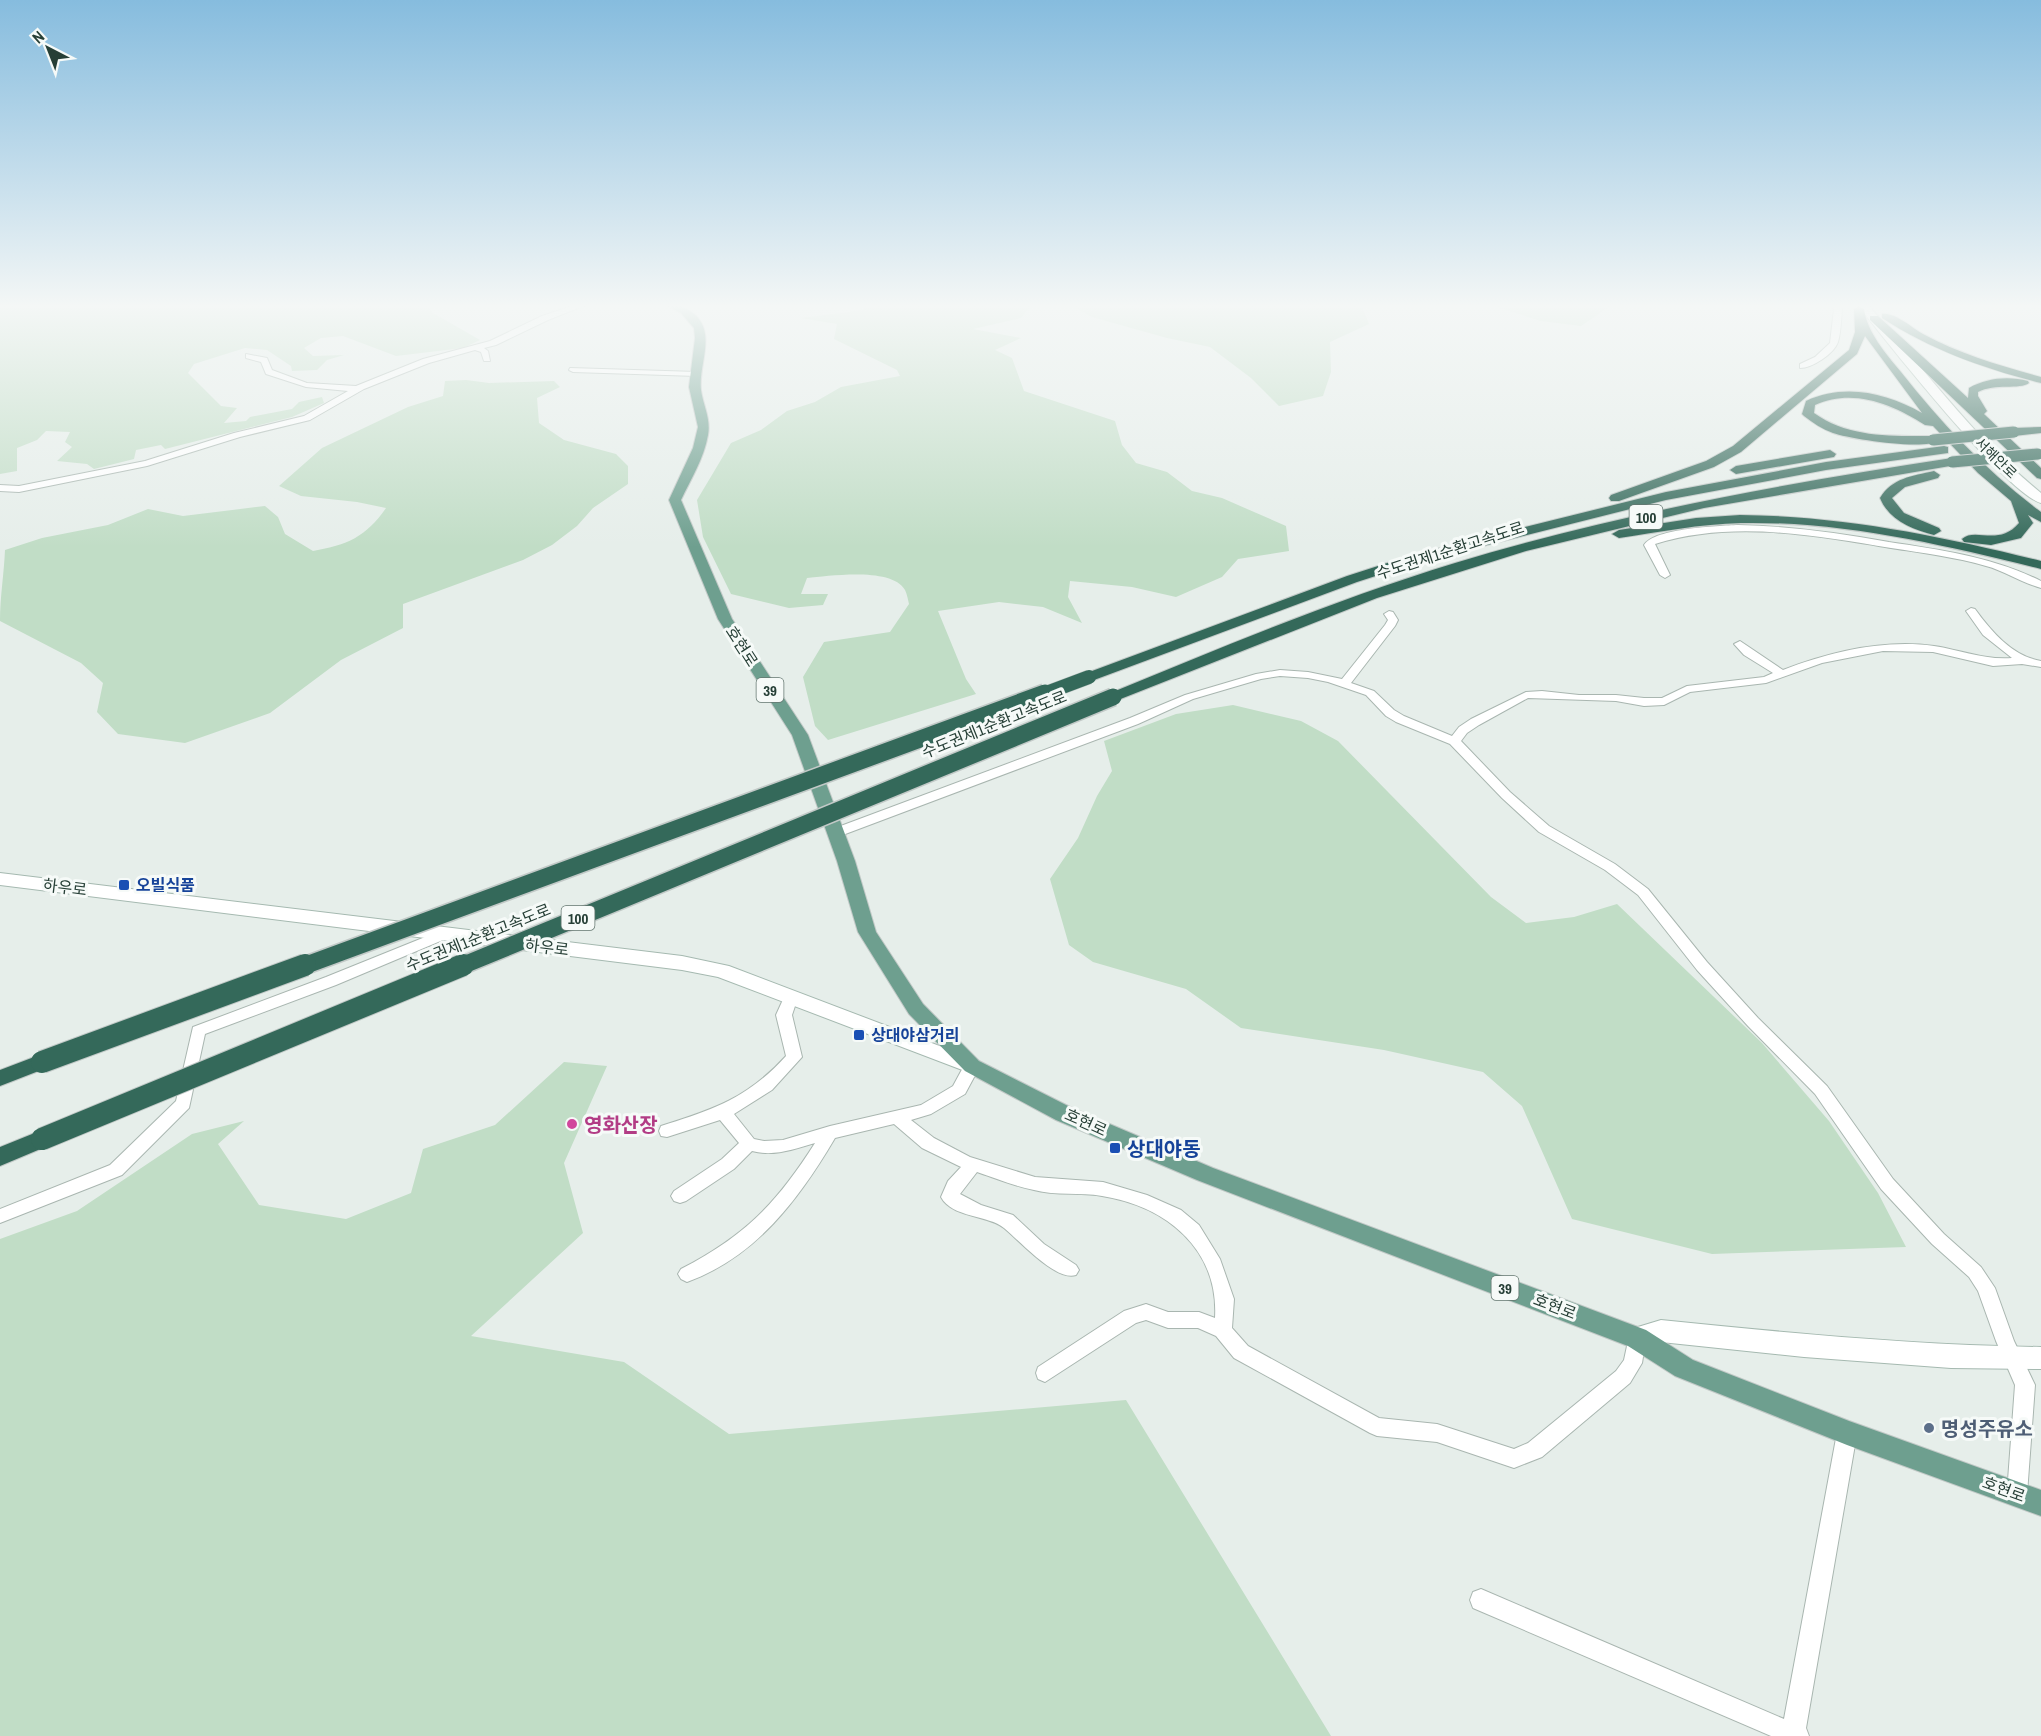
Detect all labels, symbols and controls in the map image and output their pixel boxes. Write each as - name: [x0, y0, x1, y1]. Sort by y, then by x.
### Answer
- north arrow: [18, 18, 78, 78]
- text: N: [27, 26, 49, 48]
- street label: 서해안로: [1971, 434, 2021, 482]
- road number: 100: [1630, 505, 1662, 529]
- street label: 수도권제1순환고속도로: [1373, 516, 1527, 584]
- street label: 호현로: [721, 621, 763, 671]
- road number: 39: [756, 678, 784, 702]
- street label: 수도권제1순환고속도로: [918, 685, 1070, 763]
- street label: 하우로: [42, 873, 89, 901]
- place label: 오빌식품: [136, 874, 195, 896]
- marker: 오빌식품: [117, 878, 131, 892]
- street label: 수도권제1순환고속도로: [402, 898, 554, 976]
- road number: 100: [562, 906, 594, 930]
- street label: 하우로: [524, 933, 571, 961]
- place label: 상대야삼거리: [871, 1024, 959, 1046]
- marker: 상대야삼거리: [852, 1028, 866, 1042]
- street label: 호현로: [1061, 1103, 1111, 1141]
- place label: 영화산장: [584, 1111, 658, 1138]
- marker: 영화산장: [565, 1117, 579, 1131]
- place label: 상대야동: [1127, 1135, 1201, 1162]
- marker: 상대야동: [1108, 1141, 1122, 1155]
- road number: 39: [1492, 1276, 1518, 1300]
- street label: 호현로: [1530, 1288, 1580, 1324]
- place label: 명성주유소: [1941, 1415, 2033, 1442]
- marker: 명성주유소: [1922, 1421, 1936, 1435]
- street label: 호현로: [1979, 1471, 2029, 1507]

